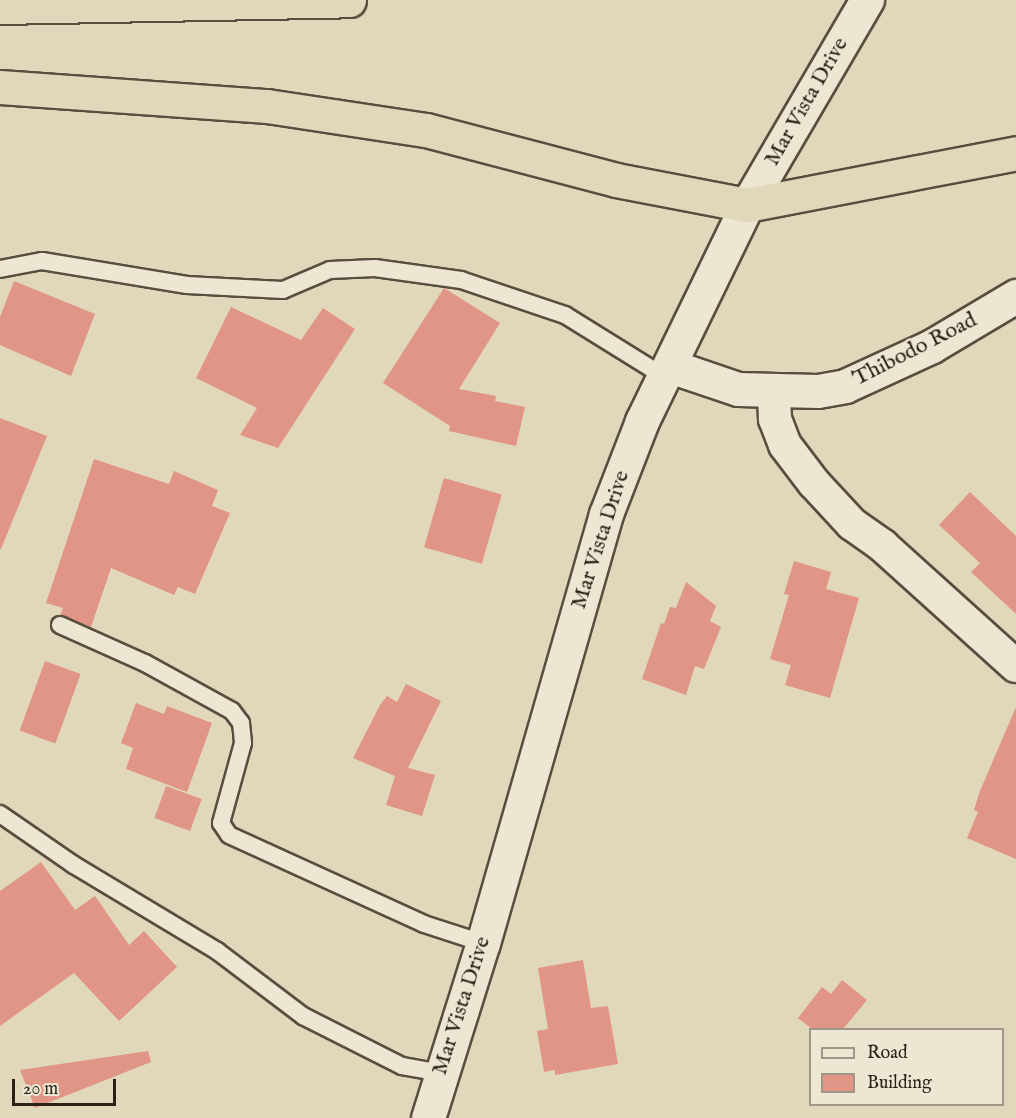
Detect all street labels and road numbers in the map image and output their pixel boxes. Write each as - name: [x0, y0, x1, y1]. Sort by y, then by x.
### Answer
- street label: Mar Vista Drive: [760, 33, 854, 171]
- street label: Thibodo Road: [849, 308, 981, 392]
- street label: Mar Vista Drive: [566, 467, 636, 613]
- street label: Mar Vista Drive: [427, 933, 497, 1079]

